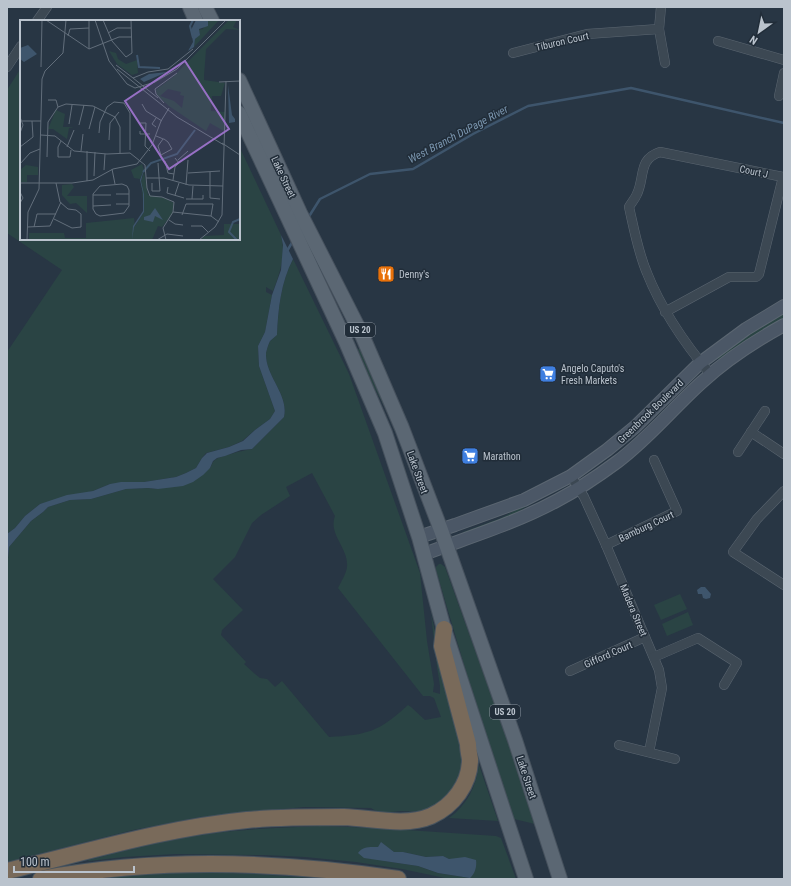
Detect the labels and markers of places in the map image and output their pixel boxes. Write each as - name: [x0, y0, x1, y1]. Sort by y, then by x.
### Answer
- restaurant icon: Denny's: [376, 264, 396, 284]
- place label: Denny's: [399, 269, 430, 280]
- place label: Angelo Caputo's Fresh Markets: [561, 363, 625, 386]
- supermarket icon: Angelo Caputo's Fresh Markets: [538, 364, 558, 384]
- supermarket icon: Marathon: [460, 446, 480, 466]
- place label: Marathon: [483, 451, 521, 462]

